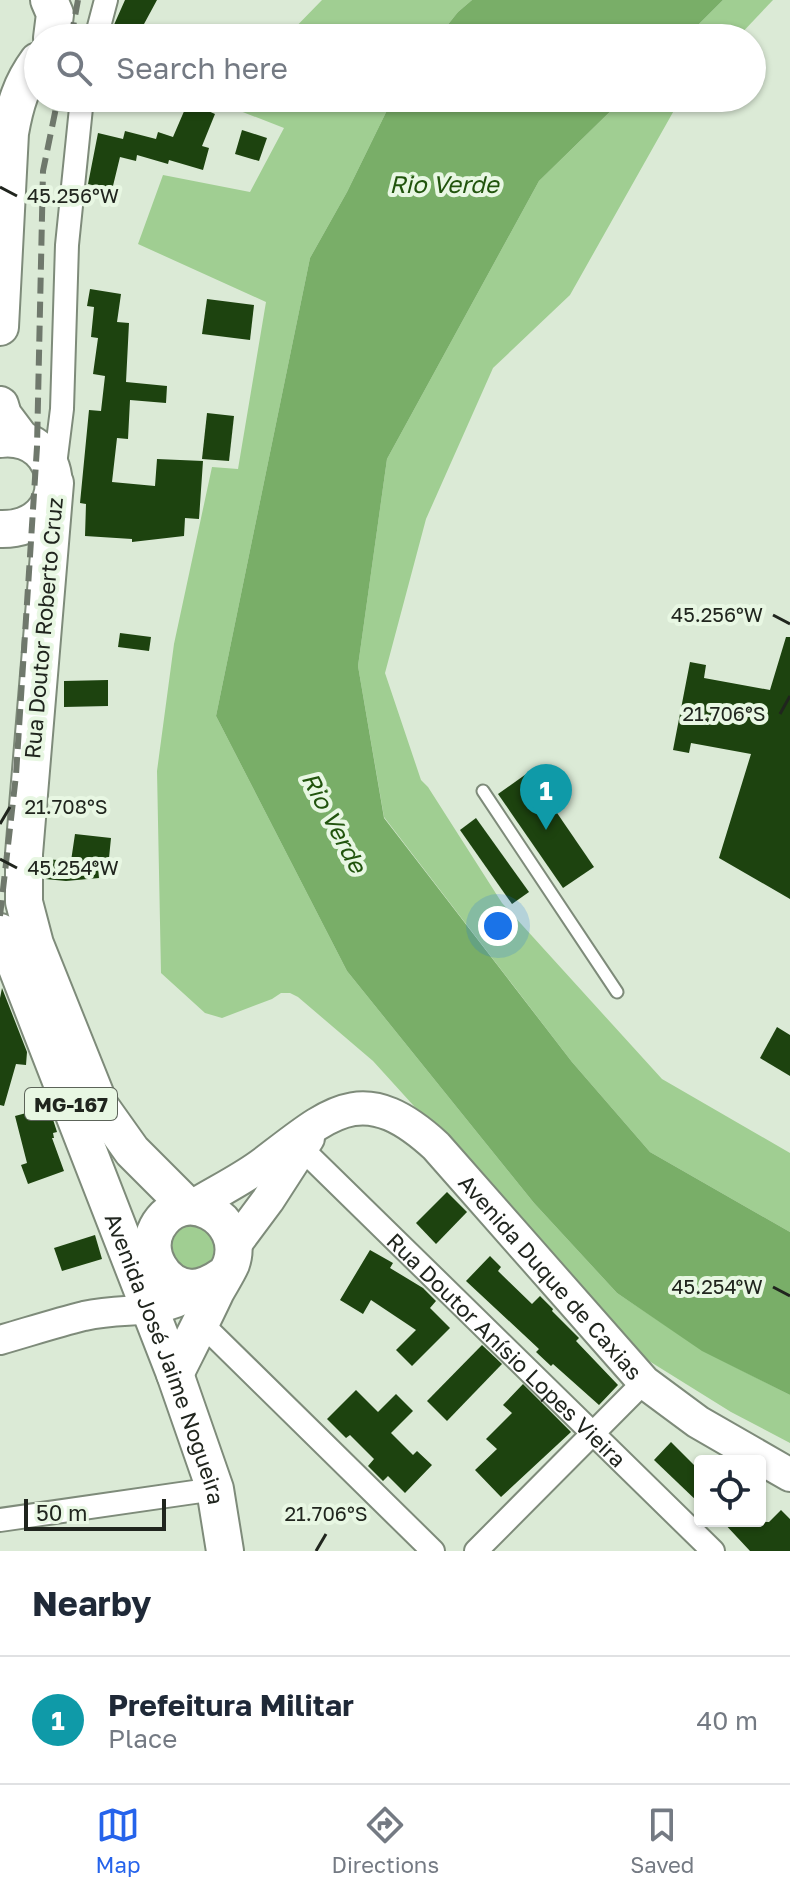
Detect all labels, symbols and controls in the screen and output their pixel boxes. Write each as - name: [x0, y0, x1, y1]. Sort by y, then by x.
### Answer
- search box: [24, 24, 766, 112]
- icon: search: [52, 46, 96, 90]
- text: Search here: [116, 50, 288, 86]
- water label: Rio Verde: [389, 169, 501, 198]
- text: 45.256°W: [27, 183, 119, 207]
- street label: Rua Doutor Roberto Cruz: [18, 496, 68, 760]
- text: 45.256°W: [671, 602, 763, 626]
- text: 21.706°S: [683, 701, 766, 725]
- pin: 1: [520, 764, 572, 830]
- water label: Rio Verde: [296, 767, 374, 879]
- text: 21.708°S: [24, 794, 108, 818]
- text: 45.254°W: [27, 855, 119, 879]
- your location: [478, 906, 518, 946]
- road number: MG-167: [25, 1088, 117, 1120]
- street label: Avenida Duque de Caxias: [454, 1169, 649, 1385]
- street label: Avenida José Jaime Nogueira: [100, 1209, 231, 1506]
- street label: Rua Doutor Anísio Lopes Vieira: [382, 1227, 632, 1472]
- text: 45.254°W: [671, 1274, 763, 1298]
- map controls: [694, 1455, 766, 1527]
- button: locate: [694, 1455, 766, 1527]
- scale bar: [24, 1495, 166, 1531]
- text: 50 m: [36, 1499, 87, 1526]
- text: 21.706°S: [285, 1501, 368, 1525]
- text: Nearby: [32, 1583, 152, 1623]
- text: Prefeitura Militar: [108, 1687, 354, 1723]
- text: 1: [51, 1705, 65, 1736]
- text: 40 m: [697, 1705, 758, 1736]
- text: Place: [108, 1723, 177, 1754]
- tab: Map: [96, 1803, 140, 1878]
- tab: Directions: [332, 1803, 439, 1878]
- tab: Saved: [630, 1803, 694, 1878]

